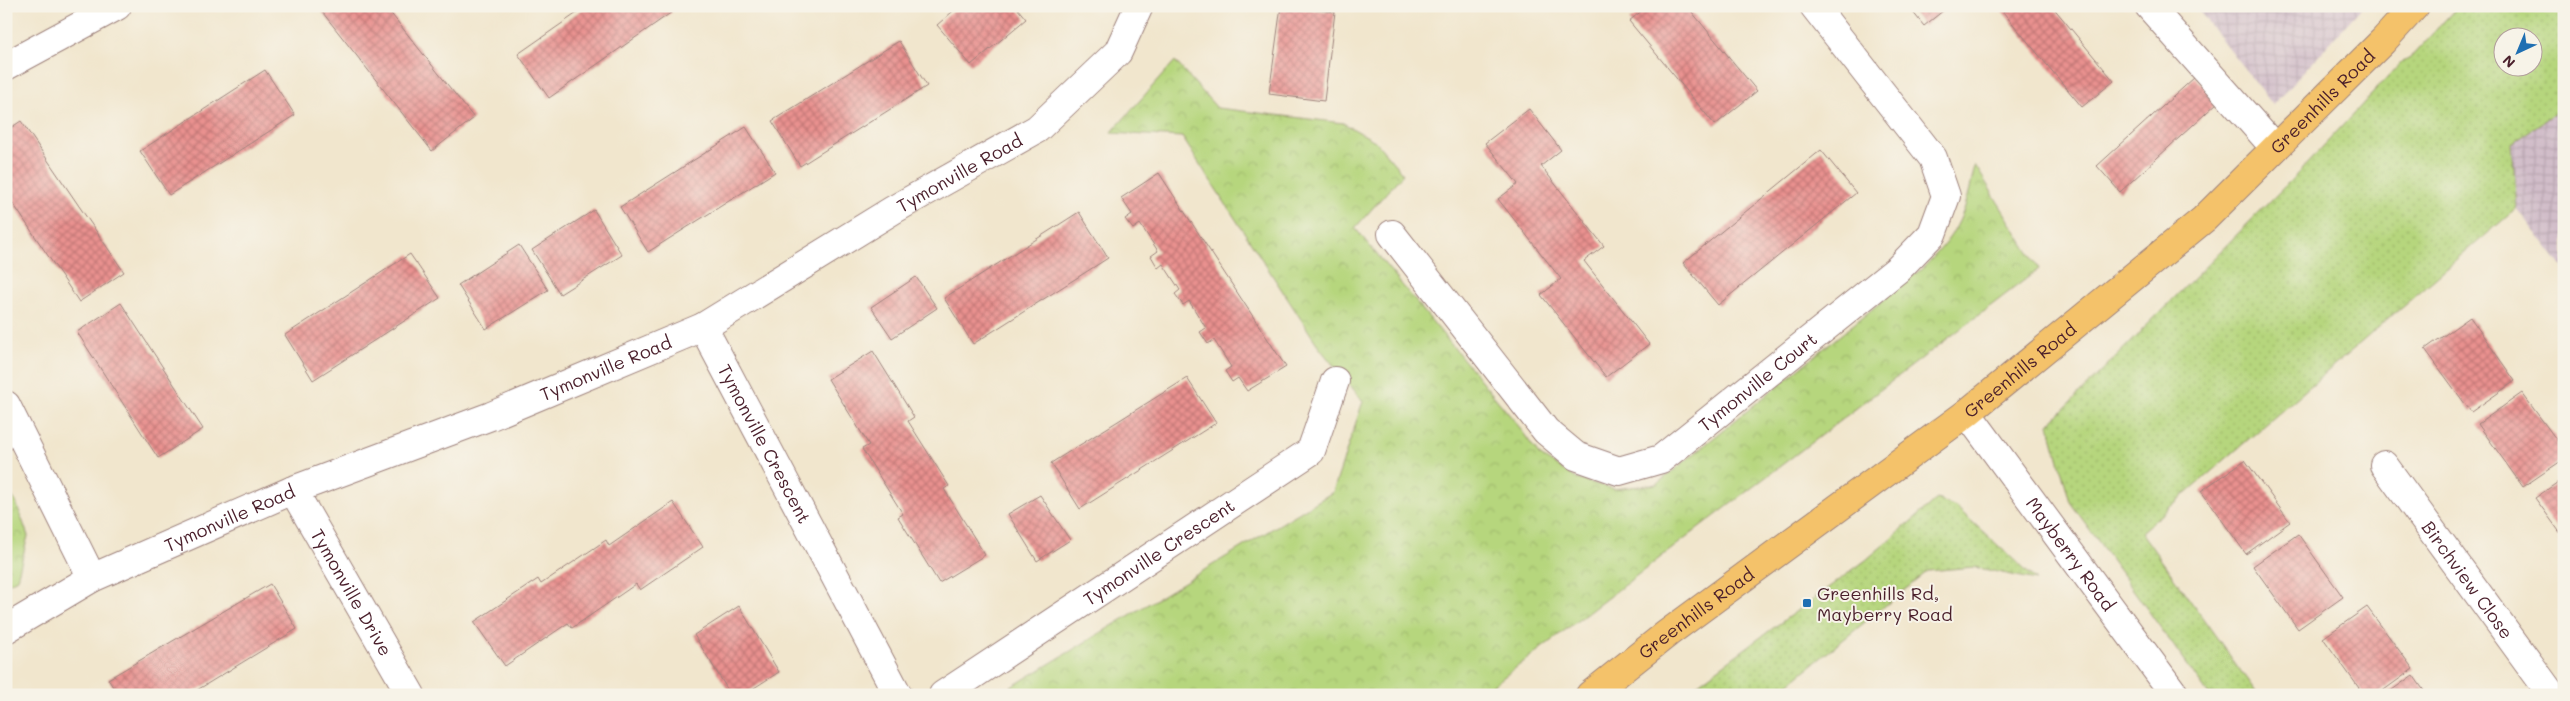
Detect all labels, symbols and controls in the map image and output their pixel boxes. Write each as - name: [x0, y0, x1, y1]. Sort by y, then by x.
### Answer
- north arrow: [2492, 28, 2542, 78]
- street label: Greenhills Road: [2265, 44, 2380, 159]
- text: N: [2498, 51, 2519, 72]
- street label: Tymonville Road: [892, 128, 1026, 218]
- street label: Greenhills Road: [1958, 317, 2081, 423]
- street label: Tymonville Court: [1693, 327, 1822, 437]
- street label: Tymonville Road: [536, 330, 675, 406]
- street label: Tymonville Crescent: [713, 360, 817, 527]
- street label: Tymonville Road: [160, 479, 299, 557]
- street label: Mayberry Road: [2021, 492, 2121, 616]
- street label: Tymonville Crescent: [1078, 493, 1239, 611]
- street label: Birchview Close: [2417, 516, 2519, 643]
- street label: Tymonville Drive: [306, 524, 398, 660]
- street label: Greenhills Road: [1633, 562, 1759, 664]
- place label: Greenhills Rd, Mayberry Road: [1817, 581, 1953, 626]
- marker: Greenhills Rd, Mayberry Road: [1801, 597, 1813, 609]

